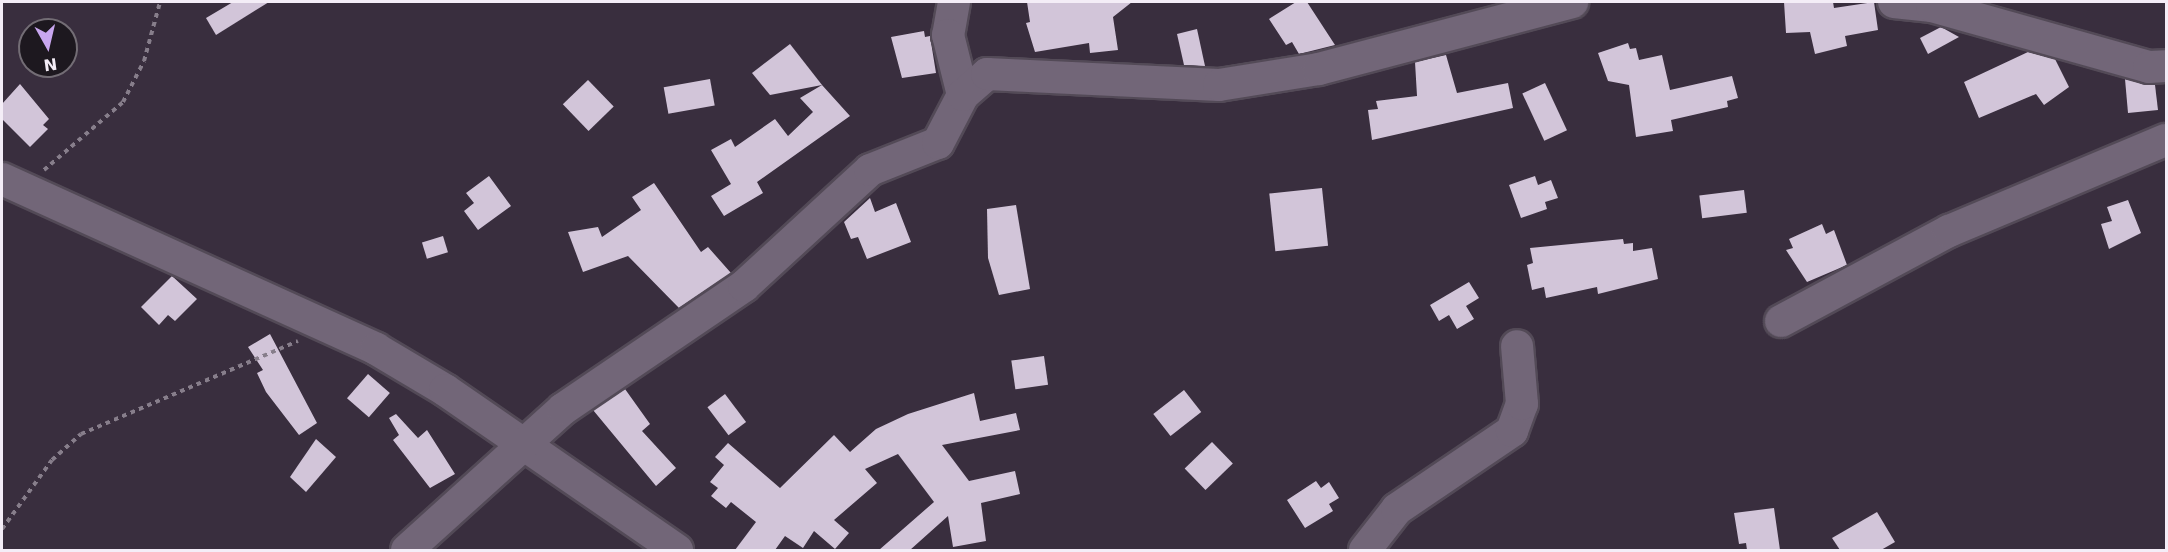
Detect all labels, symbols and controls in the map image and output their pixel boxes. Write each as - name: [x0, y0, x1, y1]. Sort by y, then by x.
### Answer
- north arrow: [18, 18, 78, 78]
- text: N: [42, 54, 58, 75]

